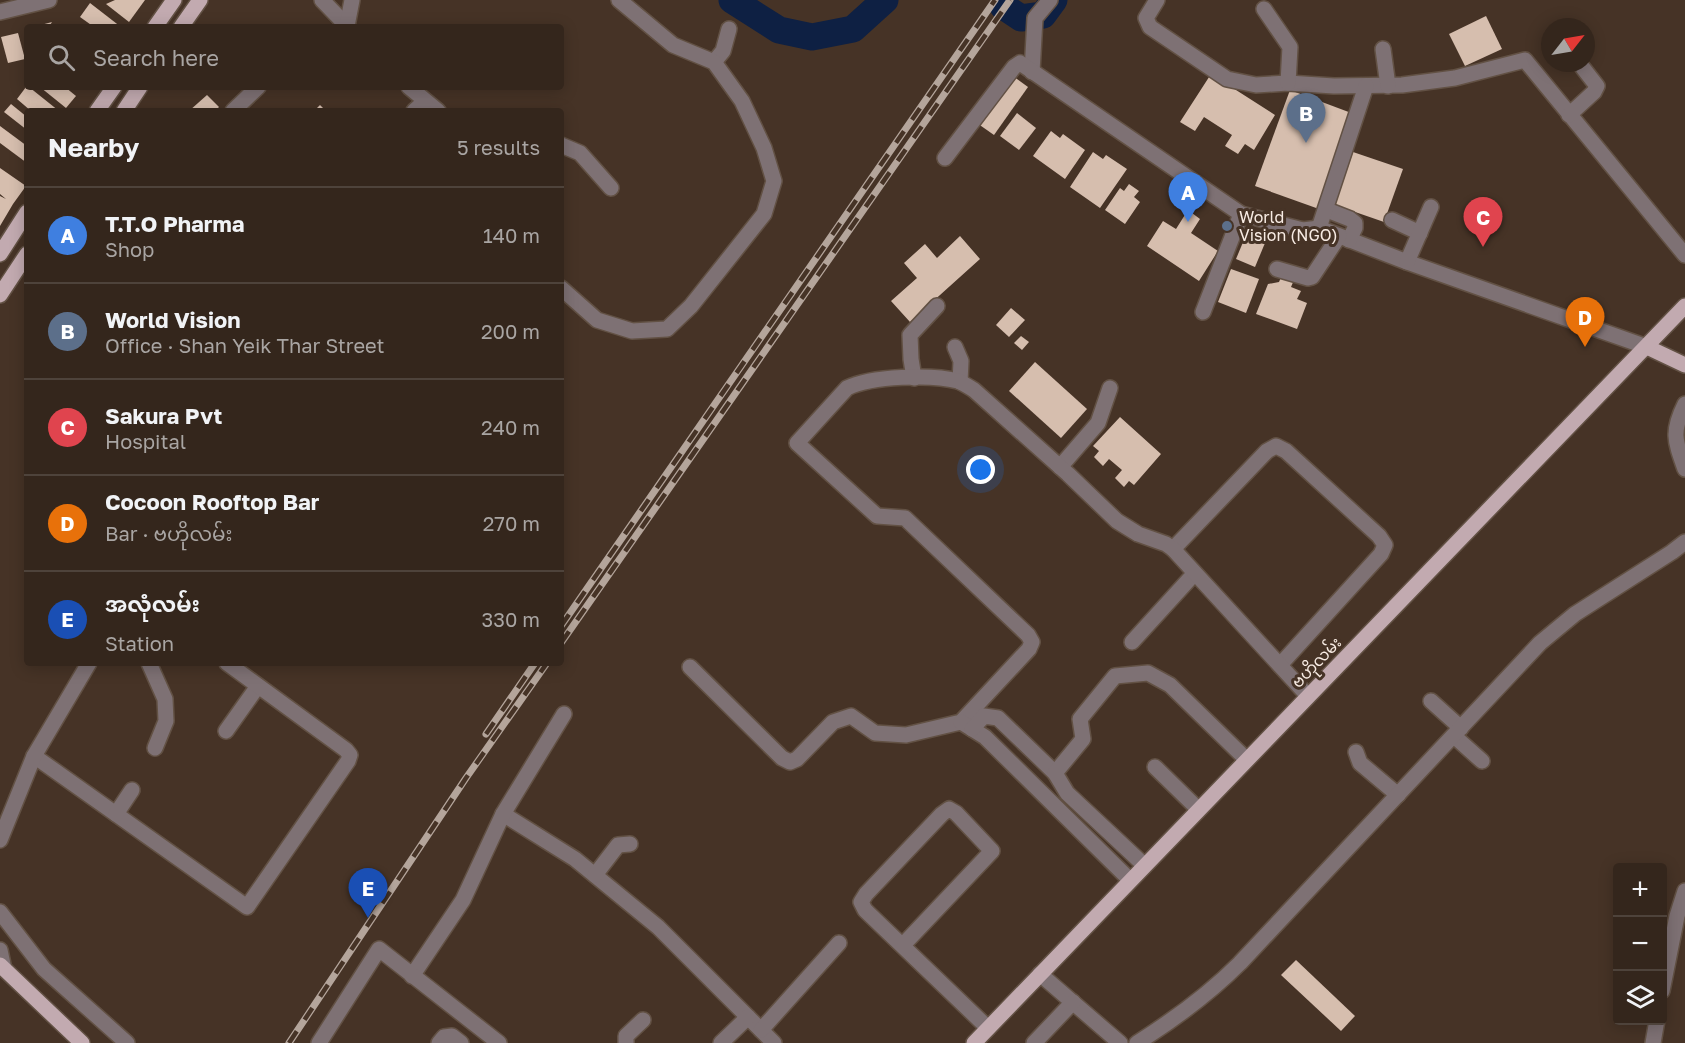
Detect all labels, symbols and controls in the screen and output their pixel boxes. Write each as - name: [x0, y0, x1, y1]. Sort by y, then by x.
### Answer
- north arrow: [1541, 18, 1595, 72]
- search box: [24, 24, 564, 90]
- icon: search: [45, 41, 78, 74]
- text: Search here: [93, 44, 219, 71]
- pin: B: [1286, 94, 1326, 143]
- text: Nearby: [48, 132, 139, 163]
- text: 5 results: [457, 135, 540, 159]
- pin: A: [1168, 172, 1208, 222]
- pin: C: [1464, 198, 1502, 247]
- place label: World Vision (NGO): [1239, 207, 1338, 245]
- text: T.T.O Pharma: [105, 210, 244, 237]
- marker: World Vision (NGO): [1220, 219, 1234, 233]
- text: A: [60, 223, 75, 247]
- text: 140 m: [483, 223, 540, 247]
- text: Shop: [105, 237, 154, 261]
- pin: D: [1566, 298, 1604, 347]
- text: World Vision: [105, 306, 240, 333]
- text: B: [60, 319, 75, 343]
- text: 200 m: [481, 319, 540, 343]
- text: Office · Shan Yeik Thar Street: [105, 333, 385, 357]
- text: Sakura Pvt: [105, 402, 222, 429]
- text: C: [60, 415, 75, 439]
- text: 240 m: [481, 415, 540, 439]
- text: Hospital: [105, 429, 186, 453]
- your location: [966, 455, 995, 484]
- text: Cocoon Rooftop Bar: [105, 488, 319, 515]
- text: D: [60, 511, 75, 535]
- text: 270 m: [483, 511, 540, 535]
- text: Bar · ဗဟိုလမ်း: [105, 521, 232, 545]
- text: အလုံလမ်း: [105, 590, 200, 617]
- text: E: [61, 607, 74, 631]
- text: 330 m: [482, 607, 540, 631]
- text: Station: [105, 631, 174, 655]
- street label: ဗဟိုလမ်း: [1286, 632, 1349, 695]
- map controls: [1613, 863, 1667, 1025]
- button: +: [1613, 863, 1667, 917]
- pin: E: [348, 868, 388, 918]
- button: −: [1613, 917, 1667, 971]
- button: layers: [1613, 971, 1667, 1025]

